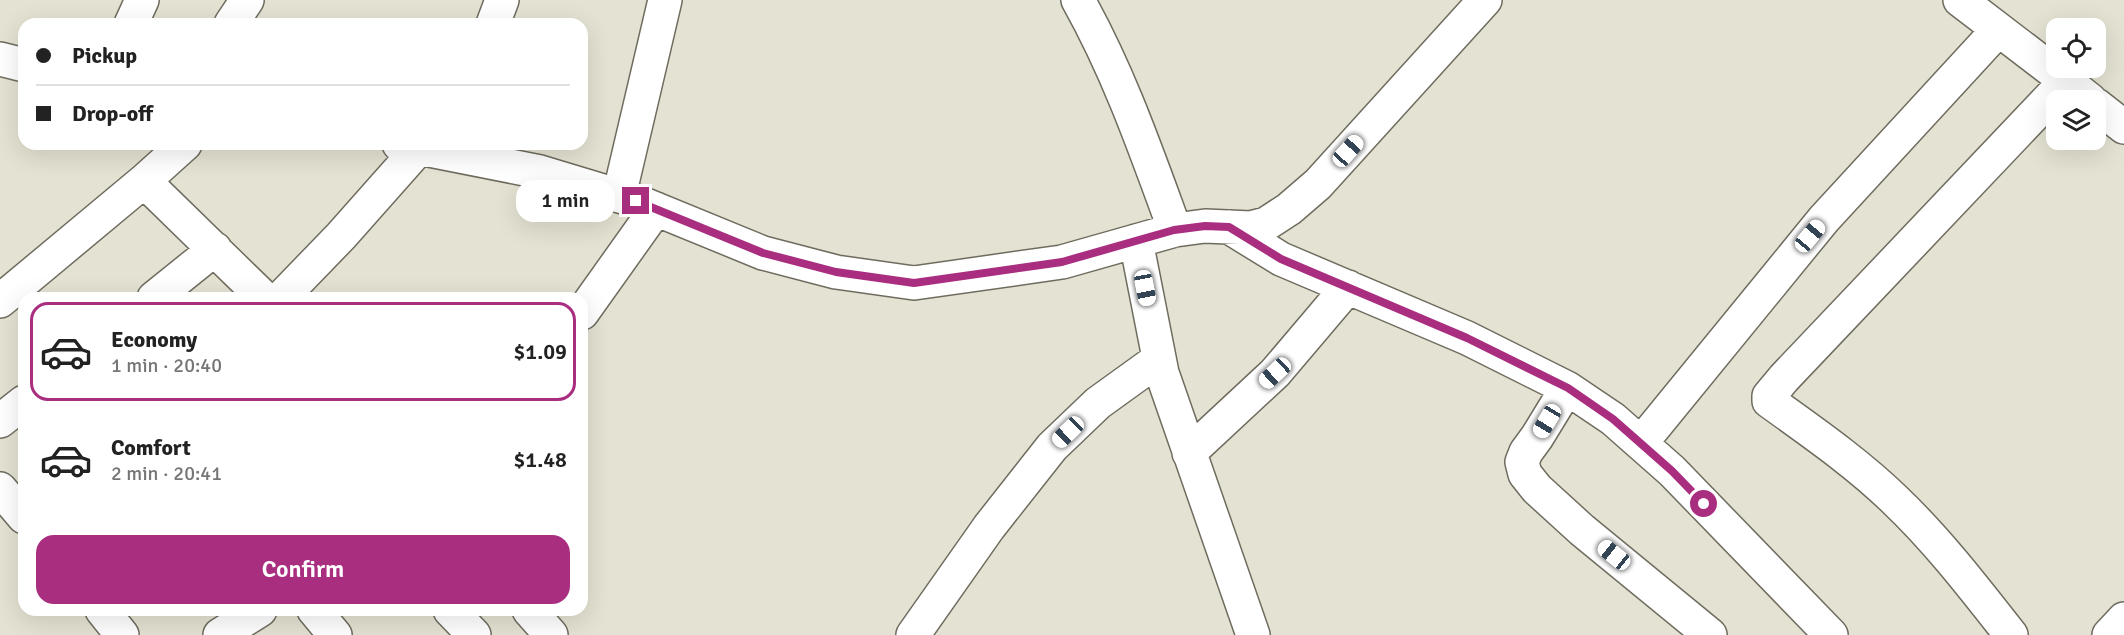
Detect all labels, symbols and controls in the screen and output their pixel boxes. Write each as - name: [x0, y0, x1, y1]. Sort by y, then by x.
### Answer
- map controls: [2046, 18, 2106, 150]
- button: locate: [2046, 18, 2106, 78]
- text: Pickup: [72, 42, 137, 69]
- button: layers: [2046, 90, 2106, 150]
- text: Drop-off: [72, 100, 153, 127]
- car: [1329, 132, 1367, 170]
- callout: 1 min: [516, 180, 615, 222]
- route end: [622, 187, 649, 214]
- text: 1 min: [542, 188, 589, 213]
- car: [1792, 216, 1828, 256]
- car: [1133, 269, 1157, 307]
- icon: car: [39, 325, 93, 379]
- text: Economy: [111, 326, 197, 353]
- text: $1.09: [513, 338, 567, 365]
- text: 1 min · 20:40: [111, 353, 222, 378]
- car: [1256, 354, 1294, 392]
- car: [1530, 401, 1564, 441]
- car: [1049, 413, 1087, 451]
- icon: car: [39, 433, 93, 487]
- text: Comfort: [111, 434, 191, 461]
- text: $1.48: [513, 446, 567, 473]
- text: 2 min · 20:41: [111, 461, 222, 486]
- route start: [1690, 490, 1717, 517]
- button: Confirm: [36, 535, 570, 604]
- car: [1594, 537, 1634, 573]

